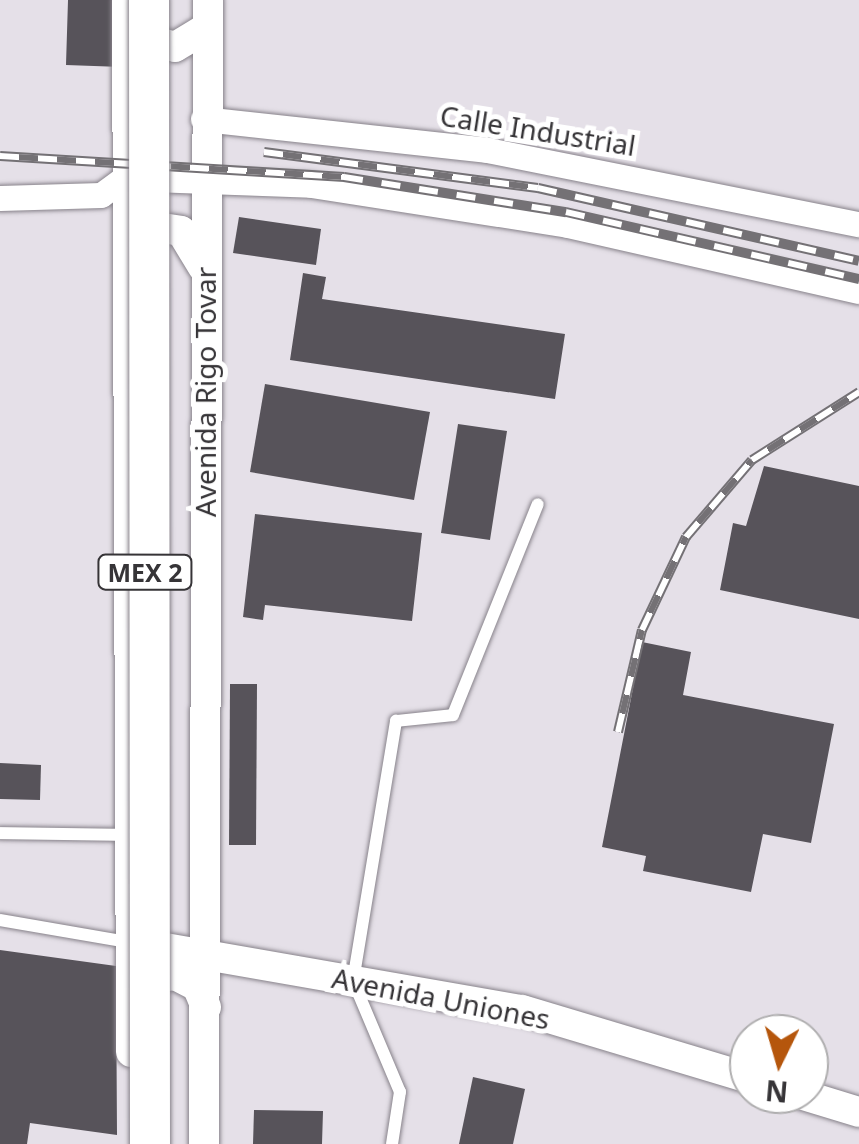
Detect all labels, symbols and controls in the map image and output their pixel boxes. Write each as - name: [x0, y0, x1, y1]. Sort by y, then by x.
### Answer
- street label: Calle Industrial: [438, 98, 638, 162]
- street label: Avenida Rigo Tovar: [188, 267, 222, 517]
- road number: MEX 2: [95, 552, 195, 592]
- street label: Avenida Uniones: [329, 960, 553, 1036]
- north arrow: [729, 1014, 829, 1114]
- text: N: [764, 1072, 790, 1112]

